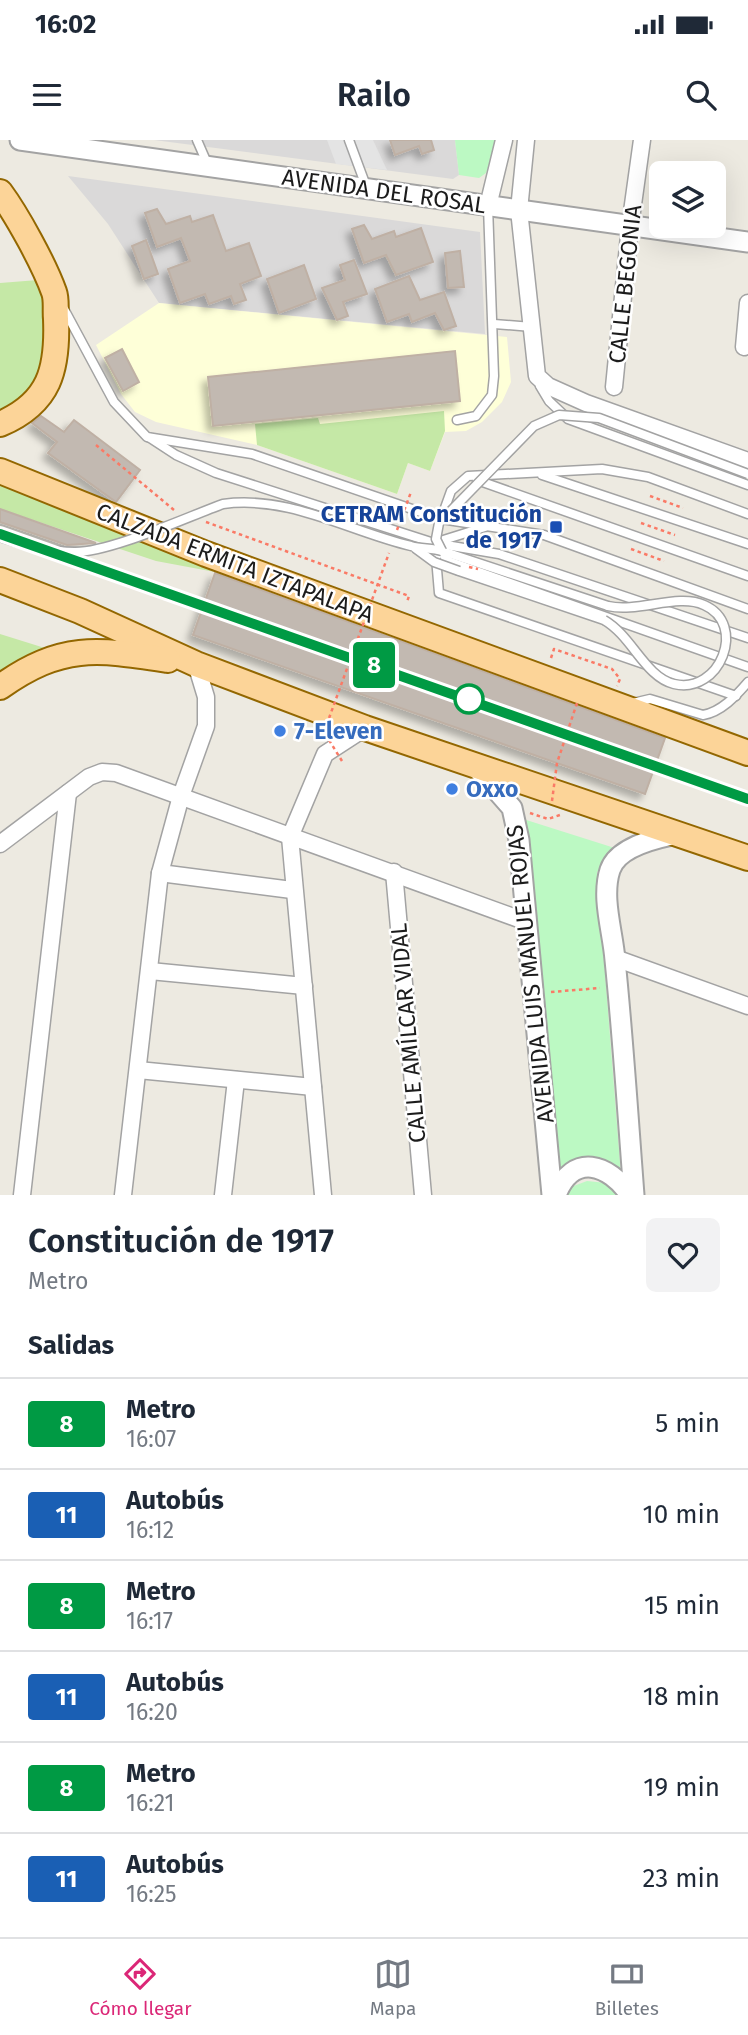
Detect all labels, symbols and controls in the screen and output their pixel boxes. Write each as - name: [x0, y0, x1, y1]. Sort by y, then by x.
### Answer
- text: 16:02: [35, 9, 96, 40]
- icon: menu: [28, 76, 66, 114]
- text: Railo: [337, 76, 411, 114]
- icon: search: [682, 76, 720, 114]
- map controls: [649, 161, 726, 238]
- button: layers: [649, 161, 726, 238]
- street label: AVENIDA DEL ROSAL: [280, 163, 488, 219]
- street label: CALLE BEGONIA: [603, 202, 647, 365]
- street label: CALZADA ERMITA IZTAPALAPA: [92, 497, 378, 629]
- place label: CETRAM Constitución de 1917: [321, 500, 542, 554]
- marker: CETRAM Constitución de 1917: [548, 519, 564, 535]
- line badge: 8: [351, 642, 397, 688]
- text: 8: [367, 651, 381, 679]
- unlabelled marker: [454, 684, 484, 714]
- place label: 7-Eleven: [294, 717, 383, 745]
- marker: 7-Eleven: [272, 723, 288, 739]
- place label: Oxxo: [466, 775, 518, 803]
- marker: Oxxo: [444, 781, 460, 797]
- street label: AVENIDA LUIS MANUEL ROJAS: [500, 823, 560, 1125]
- street label: CALLE AMÍLCAR VIDAL: [383, 922, 432, 1144]
- button: heart: [646, 1218, 720, 1292]
- text: Constitución de 1917: [28, 1221, 334, 1261]
- text: Metro: [28, 1267, 88, 1295]
- text: Salidas: [28, 1330, 114, 1361]
- text: Metro: [126, 1394, 196, 1425]
- text: 5 min: [655, 1408, 720, 1439]
- text: 8: [60, 1410, 73, 1438]
- text: 16:07: [126, 1425, 176, 1453]
- text: Autobús: [126, 1485, 224, 1516]
- text: 10 min: [642, 1499, 720, 1530]
- text: 11: [56, 1501, 77, 1529]
- text: 16:12: [126, 1516, 174, 1544]
- text: Metro: [126, 1576, 196, 1607]
- text: 15 min: [644, 1590, 720, 1621]
- text: 8: [60, 1592, 73, 1620]
- text: 16:17: [126, 1607, 173, 1635]
- text: Autobús: [126, 1667, 224, 1698]
- text: 18 min: [643, 1681, 720, 1712]
- text: 11: [56, 1683, 77, 1711]
- text: 16:20: [126, 1698, 178, 1726]
- text: Metro: [126, 1758, 196, 1789]
- text: 19 min: [643, 1772, 720, 1803]
- text: 8: [60, 1774, 73, 1802]
- text: 16:21: [126, 1789, 175, 1817]
- text: Autobús: [126, 1849, 224, 1880]
- text: 23 min: [643, 1863, 720, 1894]
- text: 11: [56, 1865, 77, 1893]
- text: 16:25: [126, 1880, 177, 1908]
- tab: Cómo llegar: [89, 1955, 192, 2020]
- tab: Mapa: [370, 1955, 416, 2020]
- tab: Billetes: [595, 1955, 659, 2020]

